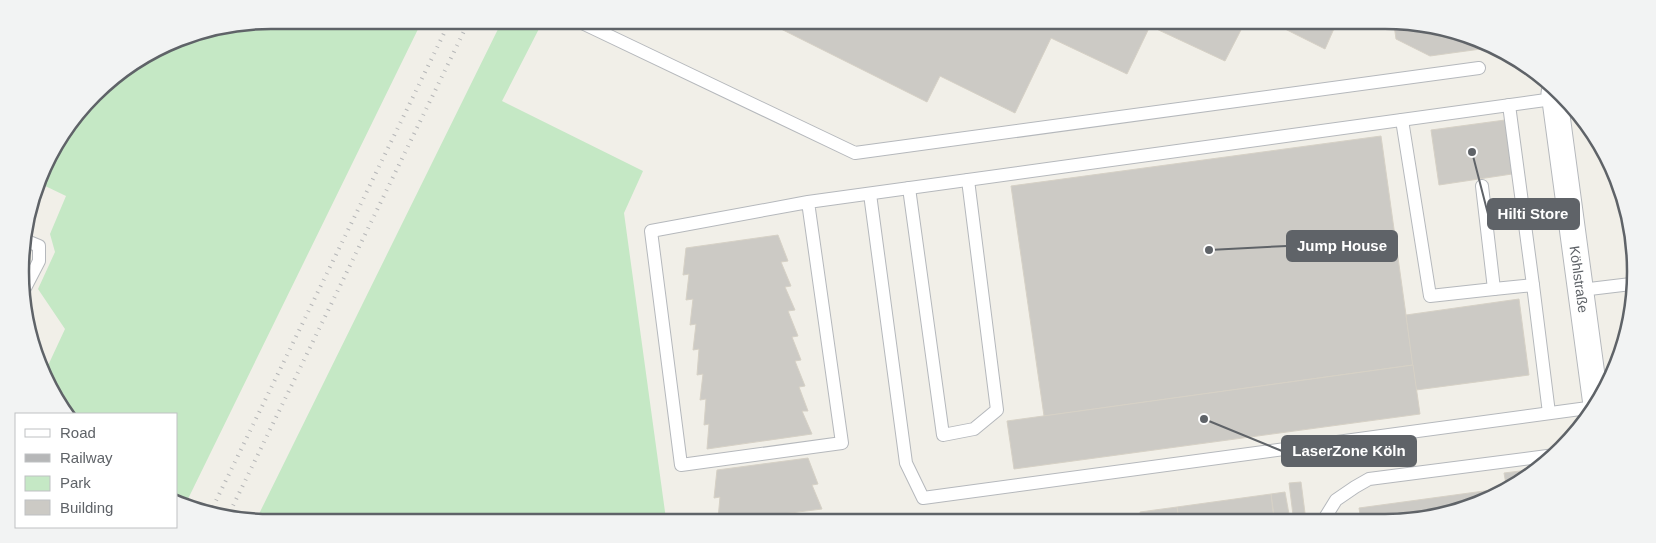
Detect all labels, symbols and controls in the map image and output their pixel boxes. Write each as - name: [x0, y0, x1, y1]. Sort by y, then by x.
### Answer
- callout: Hilti Store: [1488, 199, 1579, 229]
- text: Hilti Store: [1498, 205, 1568, 222]
- callout: Jump House: [1287, 231, 1397, 261]
- text: Jump House: [1297, 237, 1387, 254]
- street label: Köhlstraße: [1567, 245, 1592, 314]
- legend: [15, 413, 178, 528]
- text: Road: [60, 424, 96, 441]
- callout: LaserZone Köln: [1282, 436, 1416, 466]
- text: LaserZone Köln: [1292, 442, 1406, 459]
- text: Railway: [60, 449, 113, 466]
- text: Park: [60, 474, 91, 491]
- text: Building: [60, 499, 113, 516]

